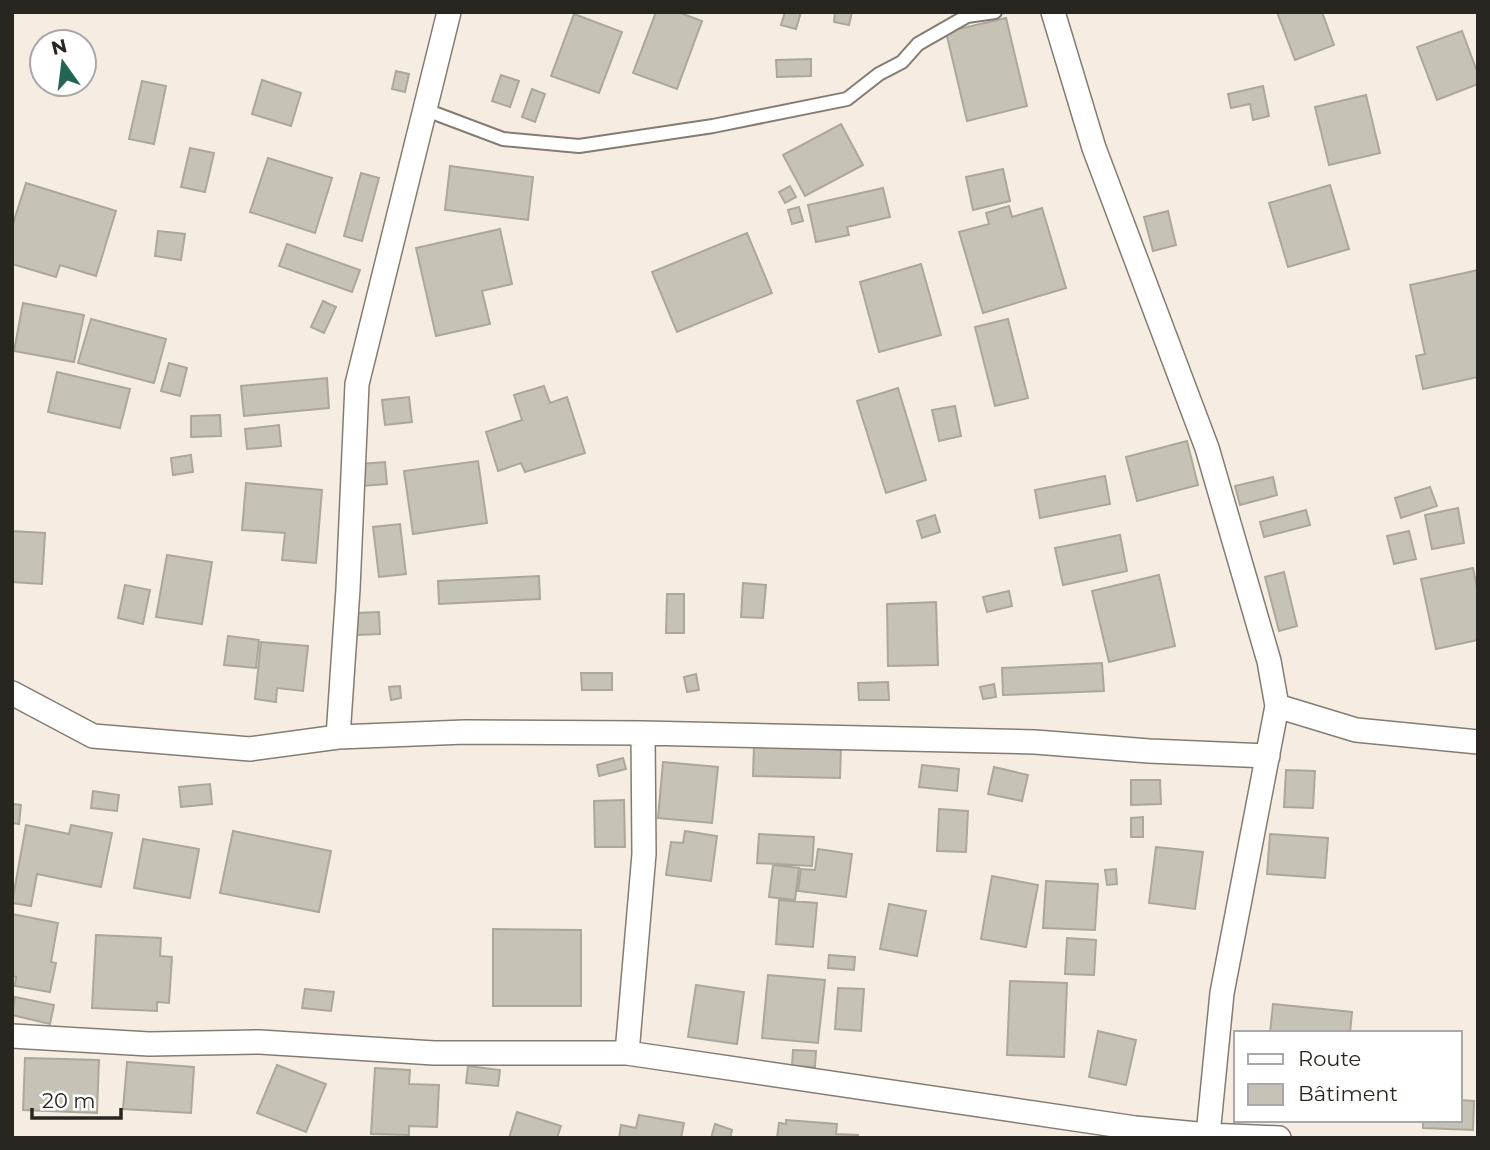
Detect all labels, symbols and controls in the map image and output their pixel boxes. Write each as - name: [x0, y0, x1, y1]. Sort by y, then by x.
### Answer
- north arrow: [28, 28, 98, 98]
- text: N: [49, 34, 69, 60]
- legend: [1234, 1031, 1462, 1122]
- text: Route: [1298, 1046, 1361, 1071]
- scale bar: [32, 1076, 121, 1120]
- text: Bâtiment: [1298, 1081, 1398, 1106]
- text: 20 m: [42, 1088, 96, 1113]

